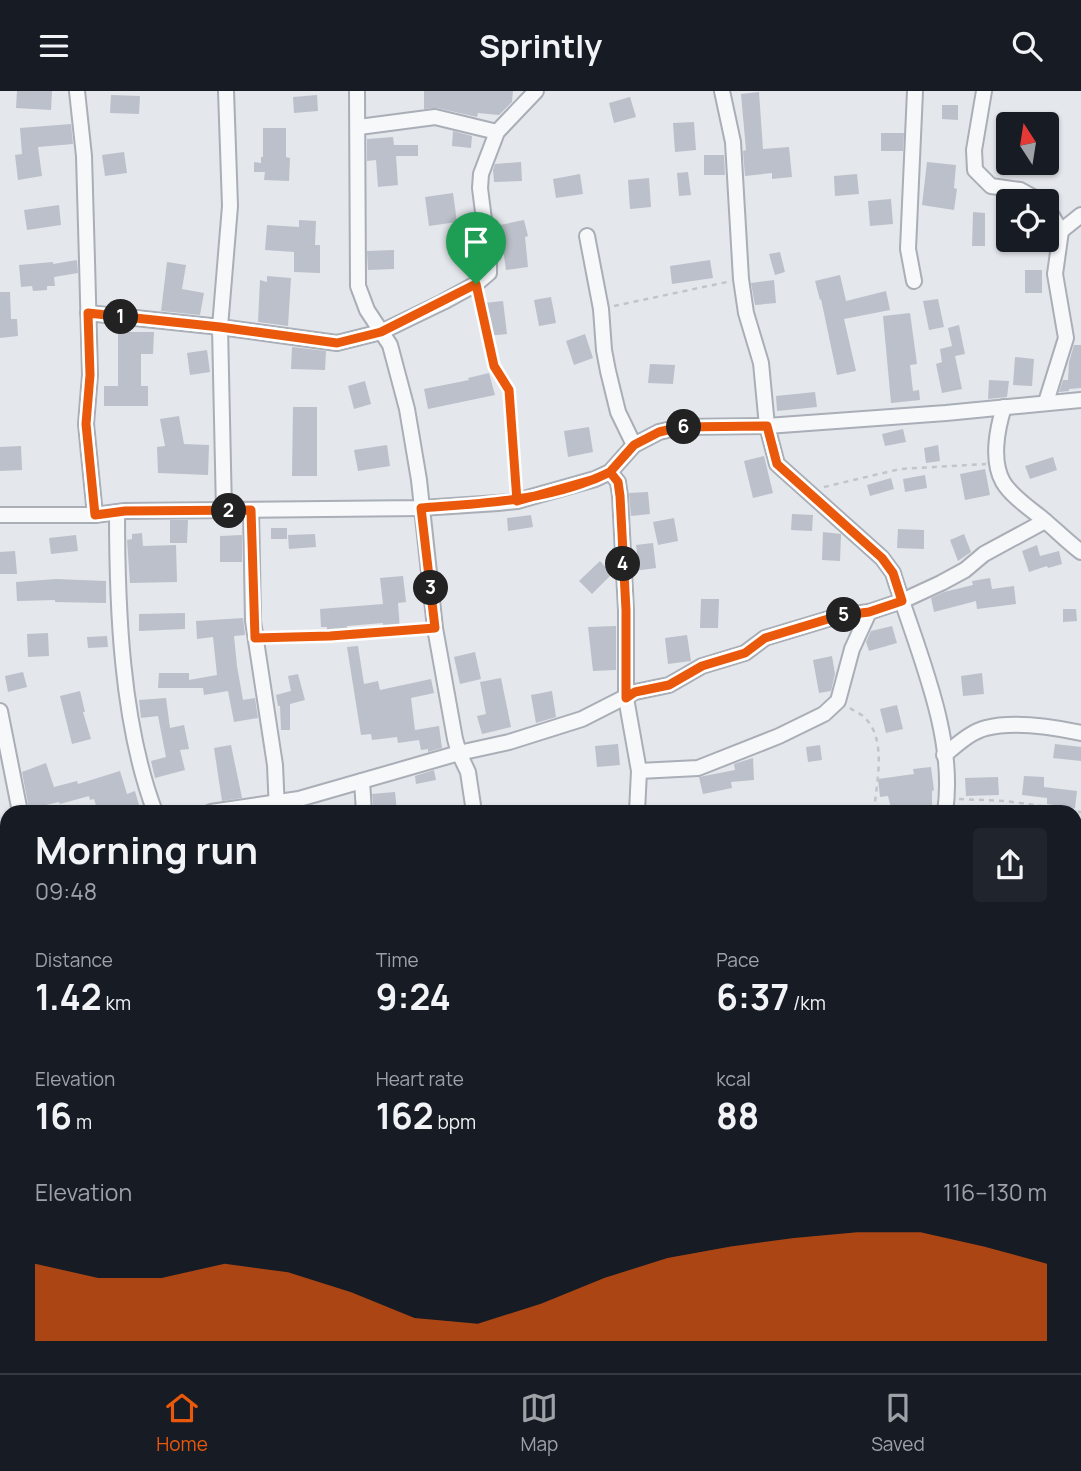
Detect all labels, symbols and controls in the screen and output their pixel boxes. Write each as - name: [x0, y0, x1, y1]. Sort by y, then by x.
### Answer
- text: Sprintly: [479, 24, 602, 68]
- icon: menu: [35, 27, 73, 65]
- icon: search: [1008, 27, 1046, 65]
- north arrow: [996, 112, 1059, 175]
- map controls: [996, 112, 1059, 252]
- button: locate: [996, 189, 1059, 252]
- pin: [446, 212, 506, 284]
- icon: arrive: [457, 223, 495, 261]
- pin: 1: [104, 299, 138, 335]
- text: 1: [116, 303, 125, 329]
- pin: 6: [666, 409, 702, 445]
- text: 6: [678, 413, 689, 439]
- pin: 2: [212, 493, 246, 529]
- text: 2: [223, 497, 234, 523]
- pin: 4: [606, 547, 640, 581]
- text: 4: [617, 550, 628, 576]
- pin: 3: [414, 571, 448, 605]
- text: 3: [425, 574, 436, 600]
- pin: 5: [826, 597, 862, 633]
- text: 5: [838, 601, 849, 627]
- text: Morning run: [35, 823, 258, 875]
- button: share: [973, 828, 1047, 902]
- text: 09:48: [35, 875, 97, 907]
- text: Distance: [35, 947, 113, 973]
- text: Time: [376, 947, 419, 973]
- text: Pace: [716, 947, 759, 973]
- text: 1.42: [35, 973, 102, 1021]
- text: 9:24: [376, 973, 451, 1021]
- text: 6:37: [716, 973, 789, 1021]
- text: km: [102, 990, 131, 1016]
- text: /km: [789, 990, 826, 1016]
- text: Elevation: [35, 1066, 115, 1092]
- text: Heart rate: [376, 1066, 464, 1092]
- text: kcal: [716, 1066, 751, 1092]
- text: 16: [35, 1092, 72, 1140]
- text: 162: [376, 1092, 434, 1140]
- text: 88: [716, 1092, 759, 1140]
- text: m: [72, 1109, 92, 1135]
- text: bpm: [434, 1109, 476, 1135]
- text: Elevation: [35, 1176, 132, 1208]
- text: 116–130 m: [943, 1176, 1047, 1208]
- tab: Home: [156, 1389, 208, 1457]
- tab: Map: [520, 1389, 558, 1457]
- tab: Saved: [871, 1389, 925, 1457]

